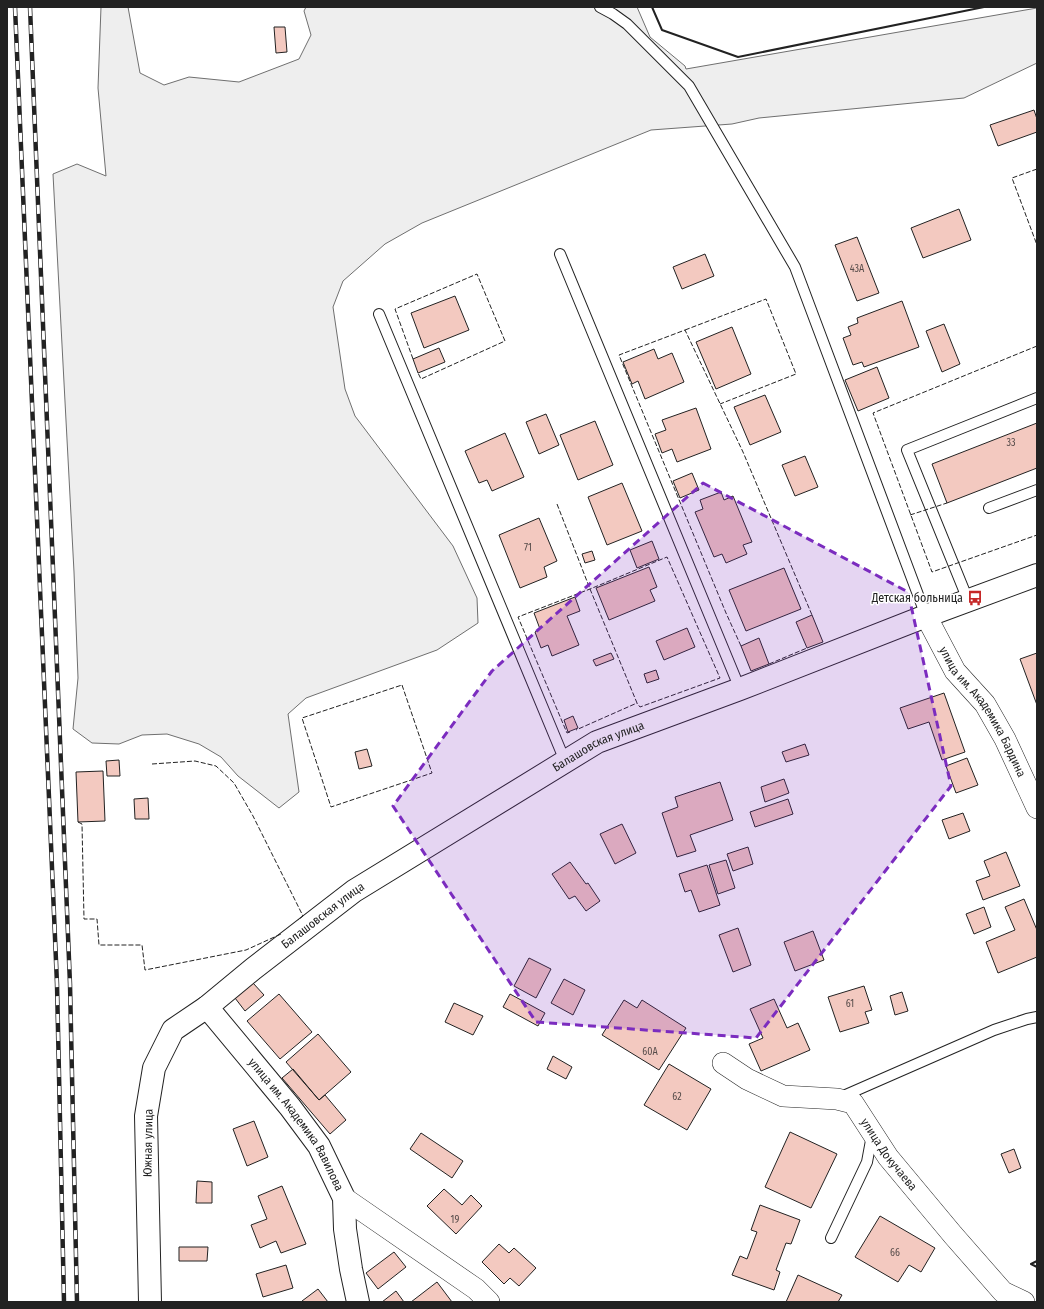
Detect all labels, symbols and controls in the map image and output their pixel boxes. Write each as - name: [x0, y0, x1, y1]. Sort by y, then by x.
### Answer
- house number: 43А: [850, 263, 865, 275]
- house number: 33: [1006, 437, 1016, 449]
- house number: 71: [524, 542, 532, 554]
- bus stop icon: Детская больница: [966, 589, 984, 607]
- place label: Детская больница: [871, 591, 963, 605]
- street label: улица им. Академика Бардина: [936, 644, 1029, 780]
- street label: Балашовская улица: [550, 718, 646, 775]
- street label: Балашовская улица: [279, 879, 367, 951]
- house number: 61: [846, 998, 854, 1010]
- house number: 60А: [642, 1046, 658, 1058]
- street label: улица им. Академика Вавилова: [245, 1055, 347, 1193]
- house number: 62: [672, 1091, 682, 1103]
- street label: Южная улица: [140, 1109, 156, 1177]
- street label: улица Докучаева: [858, 1116, 920, 1194]
- house number: 19: [451, 1214, 460, 1226]
- house number: 66: [890, 1247, 900, 1259]

